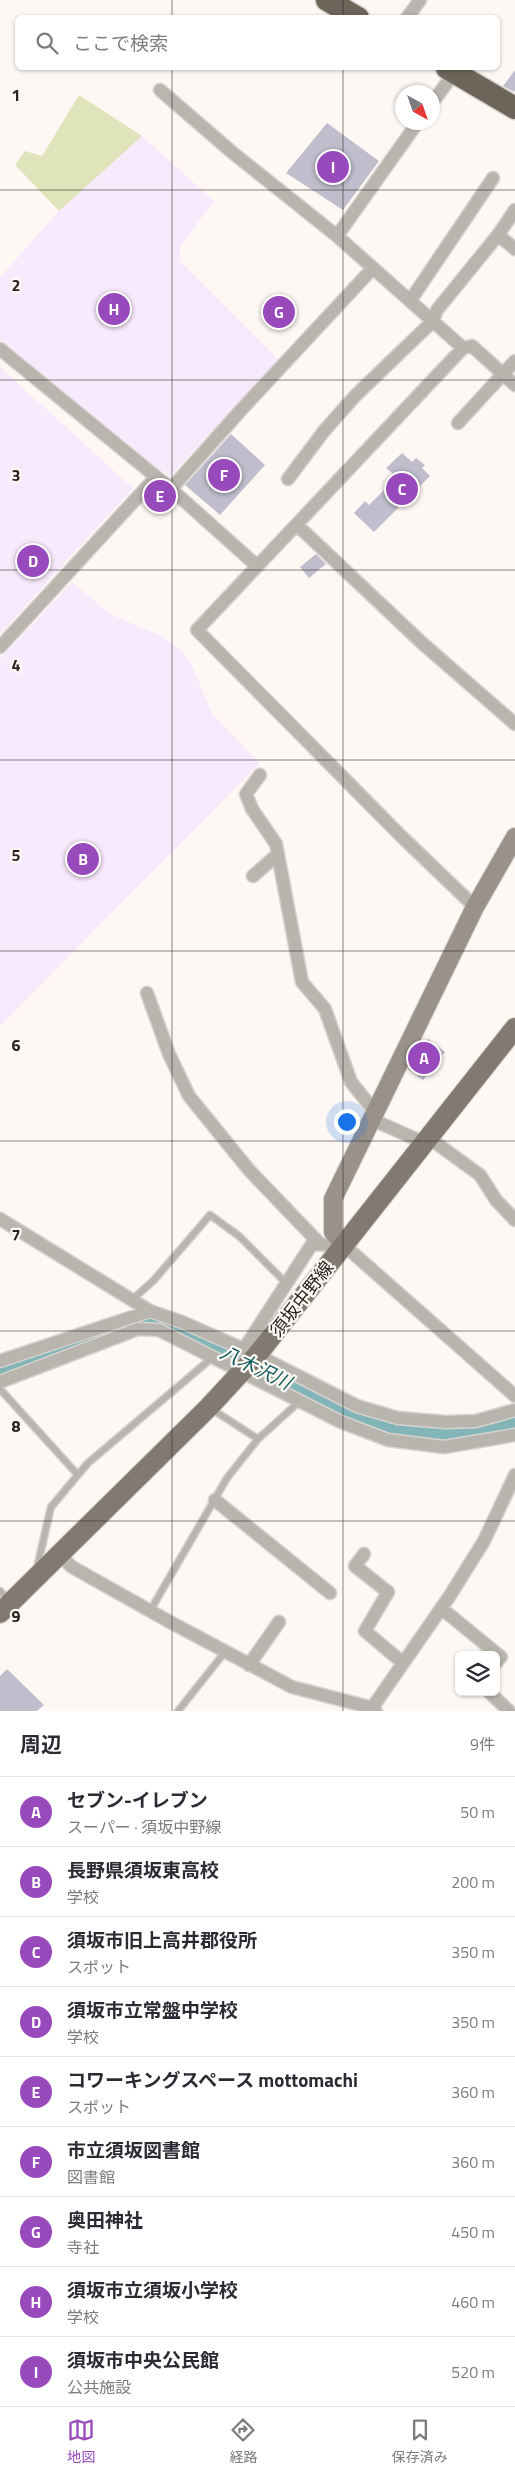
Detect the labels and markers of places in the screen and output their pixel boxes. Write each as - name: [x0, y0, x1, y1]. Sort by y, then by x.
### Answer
- pin: I: [317, 148, 349, 186]
- pin: H: [98, 290, 130, 328]
- pin: G: [263, 293, 295, 331]
- pin: F: [208, 456, 240, 494]
- pin: C: [386, 470, 418, 508]
- pin: E: [144, 477, 176, 515]
- pin: D: [17, 542, 49, 580]
- pin: B: [67, 840, 99, 878]
- pin: A: [408, 1039, 440, 1077]

